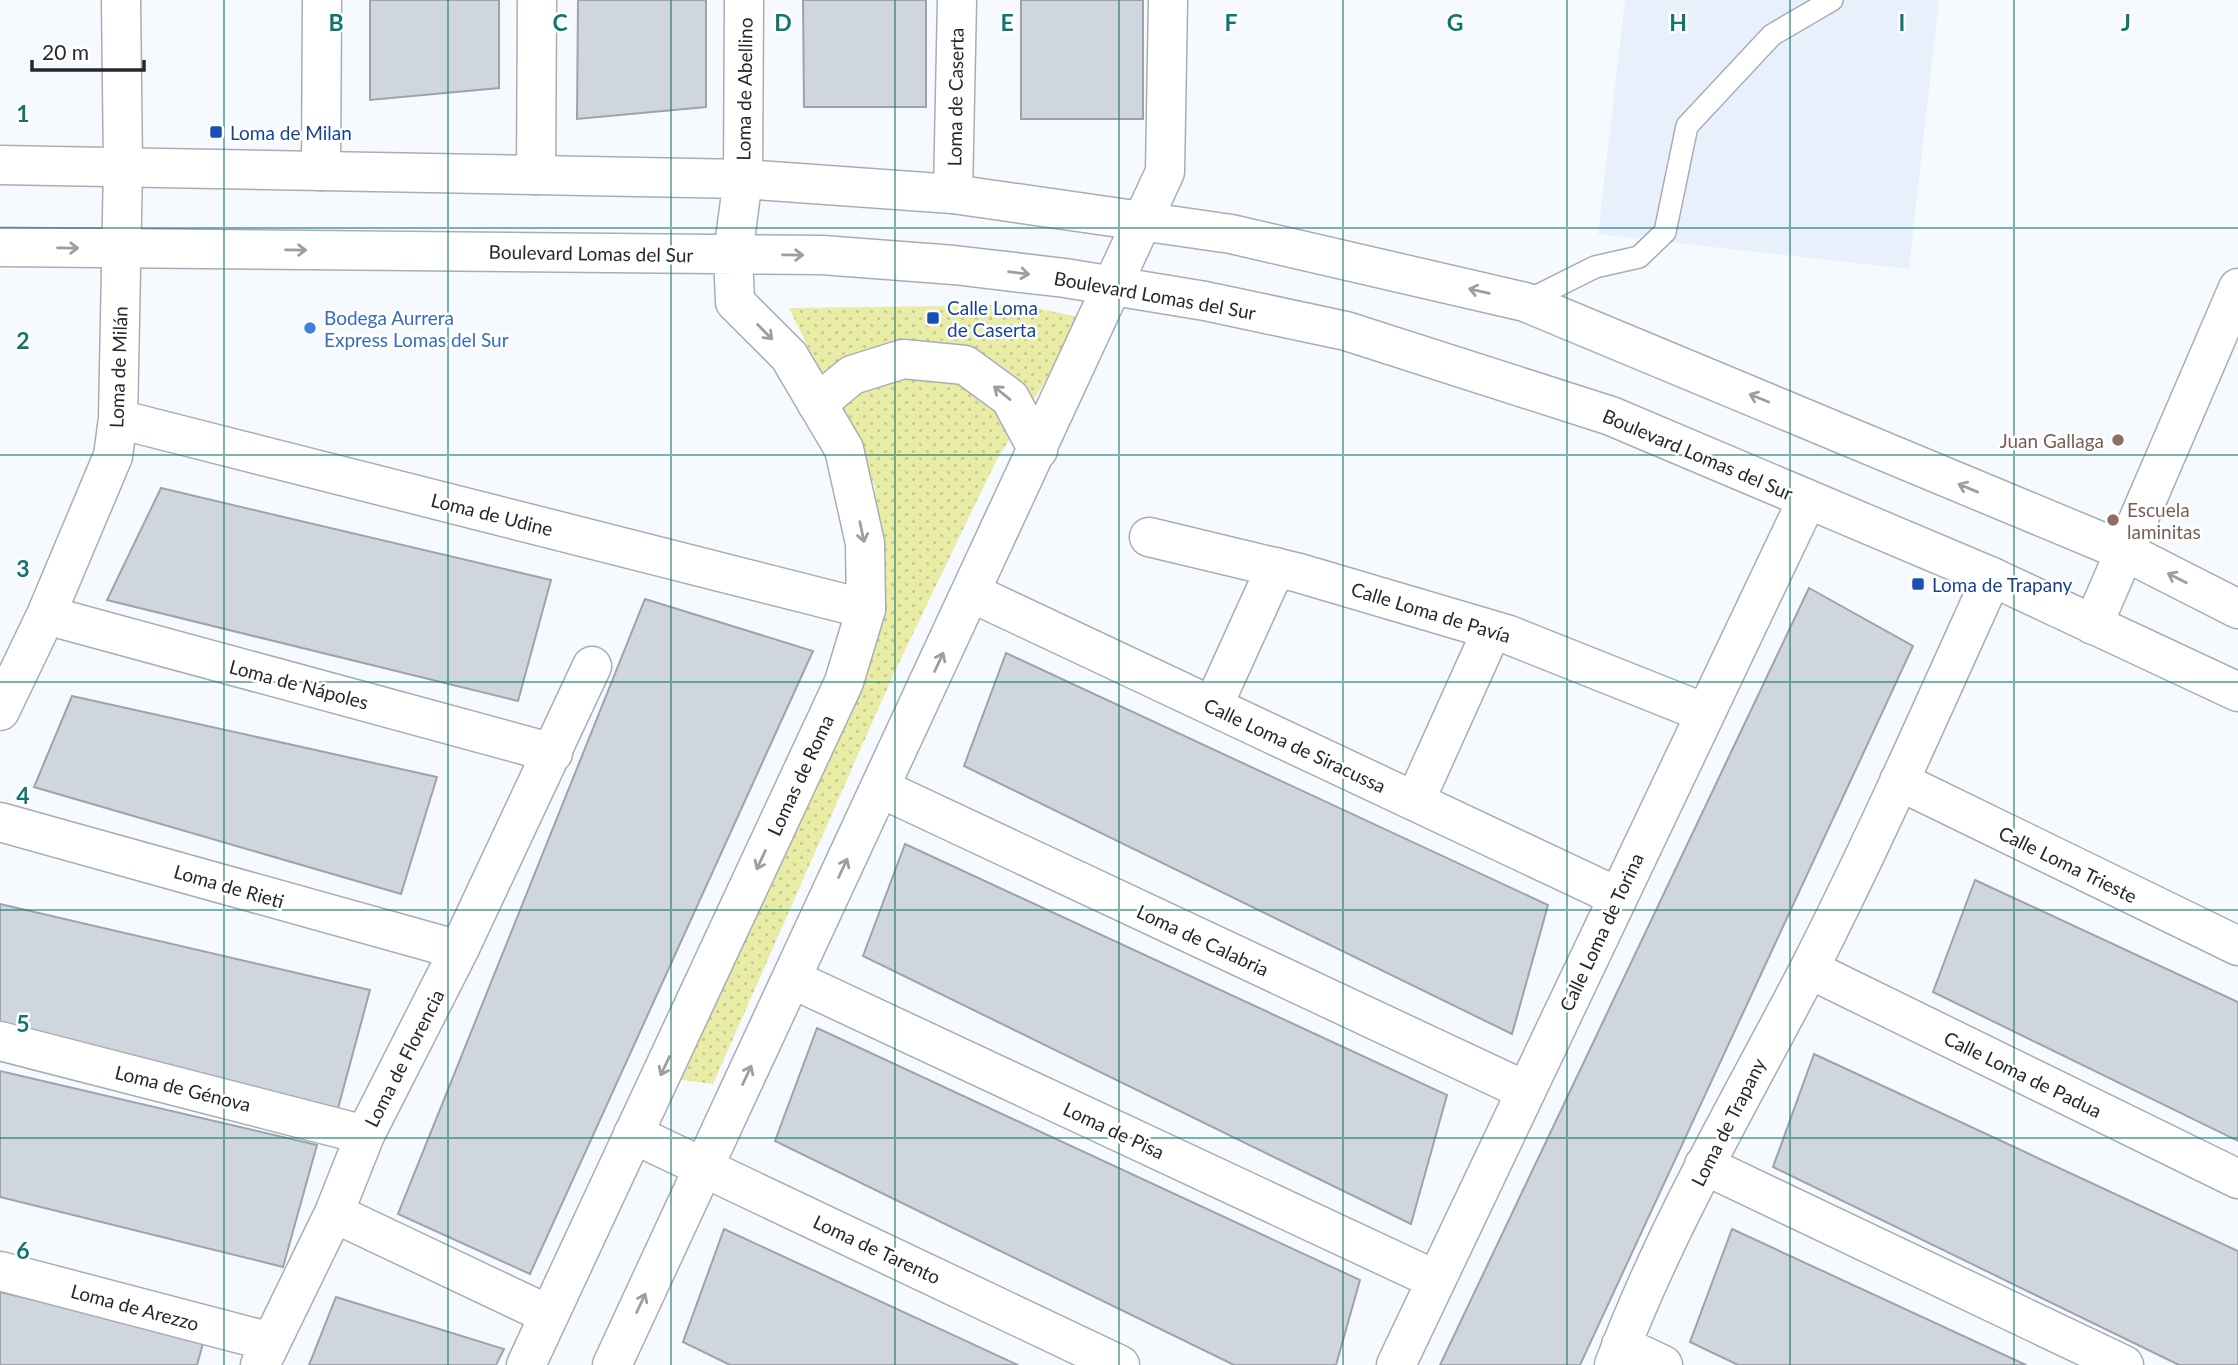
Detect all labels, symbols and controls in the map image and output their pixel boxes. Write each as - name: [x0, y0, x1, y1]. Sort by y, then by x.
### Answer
- text: B: [328, 8, 344, 36]
- text: C: [552, 8, 568, 36]
- text: D: [774, 8, 792, 36]
- text: E: [1000, 8, 1014, 36]
- text: F: [1224, 8, 1238, 36]
- text: G: [1447, 8, 1463, 36]
- text: H: [1669, 8, 1687, 36]
- text: I: [1899, 8, 1905, 36]
- text: J: [2121, 8, 2131, 36]
- street label: Loma de Abellino: [731, 17, 757, 161]
- street label: Loma de Caserta: [942, 27, 968, 167]
- scale bar: [32, 28, 144, 72]
- text: 20 m: [42, 39, 89, 64]
- text: 1: [16, 99, 30, 127]
- place label: Loma de Milan: [230, 121, 352, 144]
- marker: Loma de Milan: [208, 124, 224, 140]
- street label: Boulevard Lomas del Sur: [489, 240, 694, 266]
- one-way arrow: [56, 241, 79, 255]
- one-way arrow: [284, 243, 307, 257]
- one-way arrow: [781, 248, 804, 262]
- one-way arrow: [1008, 266, 1030, 279]
- street label: Boulevard Lomas del Sur: [1052, 266, 1258, 324]
- one-way arrow: [1468, 284, 1490, 297]
- place label: Calle Loma de Caserta: [947, 296, 1038, 341]
- street label: Loma de Milán: [104, 306, 132, 428]
- place label: Bodega Aurrera Express Lomas del Sur: [324, 306, 509, 351]
- marker: Calle Loma de Caserta: [925, 310, 941, 326]
- marker: Bodega Aurrera Express Lomas del Sur: [302, 320, 318, 336]
- one-way arrow: [756, 323, 773, 340]
- text: 2: [16, 326, 30, 354]
- one-way arrow: [994, 386, 1012, 401]
- one-way arrow: [1749, 391, 1771, 404]
- street label: Boulevard Lomas del Sur: [1599, 403, 1797, 505]
- place label: Juan Gallaga: [2000, 429, 2104, 452]
- marker: Juan Gallaga: [2110, 432, 2126, 448]
- one-way arrow: [1958, 481, 1980, 494]
- street label: Loma de Udine: [429, 488, 555, 540]
- place label: Escuela laminitas: [2127, 498, 2201, 543]
- marker: Escuela laminitas: [2105, 512, 2121, 528]
- one-way arrow: [856, 520, 870, 543]
- text: 3: [16, 554, 30, 582]
- one-way arrow: [2167, 571, 2188, 584]
- place label: Loma de Trapany: [1932, 573, 2073, 596]
- marker: Loma de Trapany: [1910, 576, 1926, 592]
- street label: Calle Loma de Pavía: [1349, 577, 1513, 647]
- one-way arrow: [933, 652, 946, 673]
- street label: Loma de Nápoles: [227, 654, 371, 714]
- street label: Calle Loma de Siracussa: [1200, 693, 1390, 797]
- street label: Lomas de Roma: [762, 711, 838, 839]
- text: 4: [16, 781, 30, 809]
- street label: Calle Loma Trieste: [1995, 821, 2141, 907]
- one-way arrow: [754, 849, 767, 870]
- street label: Calle Loma de Torina: [1554, 849, 1648, 1015]
- one-way arrow: [837, 858, 850, 880]
- street label: Loma de Rieti: [171, 859, 287, 913]
- street label: Loma de Calabria: [1133, 899, 1273, 981]
- street label: Loma de Florencia: [359, 985, 449, 1131]
- text: 5: [16, 1009, 30, 1037]
- street label: Calle Loma de Padua: [1940, 1026, 2106, 1122]
- street label: Loma de Trapany: [1686, 1054, 1770, 1190]
- one-way arrow: [658, 1055, 671, 1076]
- street label: Loma de Génova: [113, 1060, 253, 1116]
- one-way arrow: [741, 1065, 755, 1086]
- street label: Loma de Pisa: [1060, 1097, 1168, 1163]
- street label: Loma de Tarento: [810, 1209, 944, 1289]
- text: 6: [16, 1236, 30, 1264]
- street label: Loma de Arezzo: [68, 1279, 202, 1335]
- one-way arrow: [635, 1293, 648, 1314]

